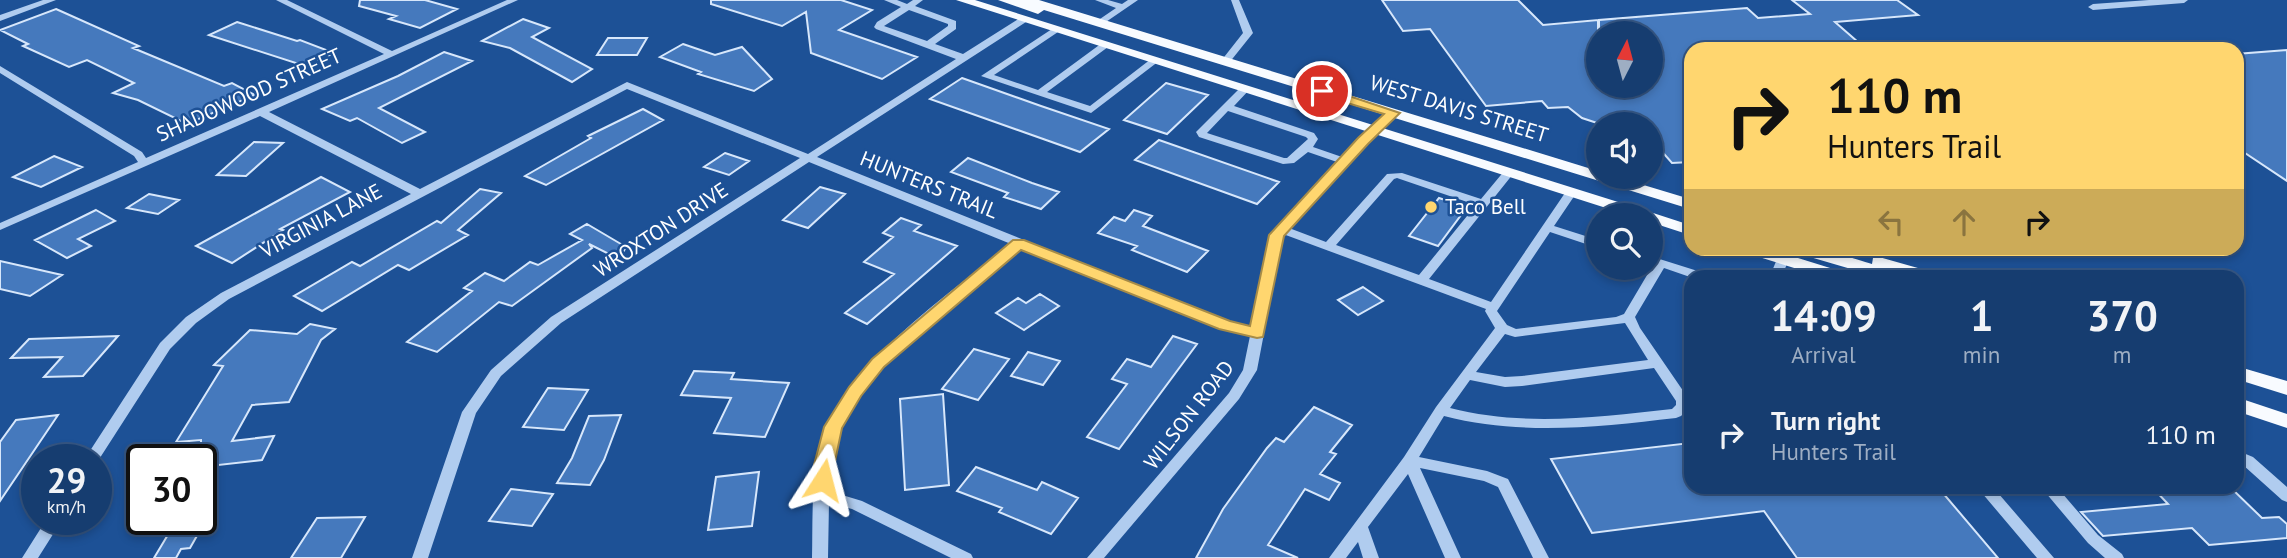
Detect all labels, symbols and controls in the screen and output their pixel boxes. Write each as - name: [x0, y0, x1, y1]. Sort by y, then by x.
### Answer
- north arrow: [1586, 21, 1662, 98]
- map controls: [1586, 21, 1663, 280]
- street label: SHADOWOOD STREET: [152, 41, 346, 147]
- pin: [1292, 61, 1352, 121]
- text: 110 m: [1827, 63, 1962, 127]
- street label: WEST DAVIS STREET: [1367, 69, 1552, 149]
- icon: right: [1712, 70, 1803, 161]
- icon: arrive: [1303, 72, 1341, 110]
- button: sound: [1586, 112, 1663, 189]
- text: Hunters Trail: [1827, 125, 2001, 167]
- street label: HUNTERS TRAIL: [856, 145, 1002, 225]
- street label: WROXTON DRIVE: [588, 176, 733, 283]
- street label: VIRGINIA LANE: [254, 177, 386, 265]
- place label: Taco Bell: [1445, 193, 1526, 220]
- marker: Taco Bell: [1423, 199, 1439, 215]
- button: search: [1586, 203, 1663, 280]
- icon: left: [1872, 203, 1910, 241]
- icon: ahead: [1945, 203, 1983, 241]
- icon: right: [2018, 203, 2056, 241]
- text: 14:09: [1770, 288, 1877, 343]
- text: 1: [1970, 288, 1993, 343]
- text: 370: [2086, 288, 2158, 343]
- text: Arrival: [1791, 340, 1856, 369]
- text: min: [1963, 340, 2000, 369]
- text: m: [2113, 340, 2131, 369]
- street label: WILSON ROAD: [1138, 355, 1240, 475]
- text: Turn right: [1771, 404, 1880, 437]
- icon: right: [1712, 416, 1750, 454]
- text: 110 m: [2145, 418, 2216, 451]
- text: Hunters Trail: [1771, 437, 1896, 466]
- position arrow: [786, 443, 860, 517]
- speed limit sign: 30: [126, 444, 217, 535]
- text: 29: [47, 457, 86, 503]
- text: km/h: [47, 495, 86, 518]

